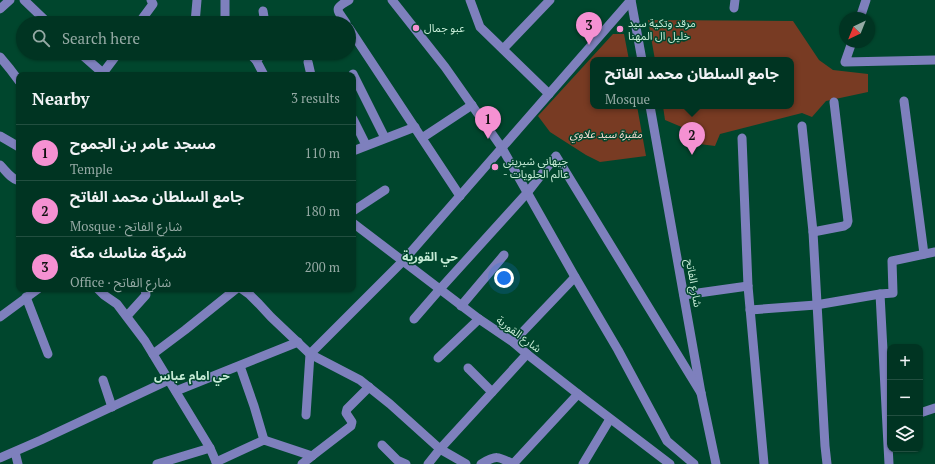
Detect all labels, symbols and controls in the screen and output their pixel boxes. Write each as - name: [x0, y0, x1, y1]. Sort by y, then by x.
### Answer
- pin: 3: [576, 12, 602, 45]
- north arrow: [839, 12, 875, 48]
- search box: [16, 16, 356, 60]
- place label: مرقد وتكية سيد خليل ال المهنا: [628, 16, 696, 43]
- place label: عبو جمال: [424, 21, 465, 35]
- marker: عبو جمال: [411, 23, 421, 33]
- marker: مرقد وتكية سيد خليل ال المهنا: [615, 24, 625, 34]
- icon: search: [30, 27, 52, 49]
- text: Search here: [62, 28, 140, 48]
- popup: [590, 57, 794, 109]
- text: جامع السلطان محمد الفاتح: [605, 63, 779, 83]
- text: Nearby: [32, 87, 90, 110]
- text: 3 results: [291, 89, 340, 107]
- text: Mosque: [605, 90, 650, 108]
- pin: 1: [475, 106, 501, 139]
- pin: 2: [679, 122, 705, 155]
- park label: مقبرة سيد علاوي: [570, 127, 643, 144]
- text: مسجد عامر بن الجموح: [70, 133, 216, 153]
- text: 1: [41, 144, 49, 162]
- text: 110 m: [305, 144, 340, 162]
- place label: جیهانی شیرینی - عالم الحلويات: [503, 154, 569, 183]
- text: Temple: [70, 160, 113, 178]
- marker: جیهانی شیرینی - عالم الحلويات: [490, 162, 500, 172]
- text: جامع السلطان محمد الفاتح: [70, 186, 244, 206]
- text: 2: [41, 202, 49, 220]
- text: 180 m: [305, 202, 340, 220]
- text: Mosque · شارع الفاتح: [70, 217, 182, 235]
- text: شركة مناسك مكة: [70, 242, 186, 262]
- district label: حي القورية: [402, 249, 458, 267]
- text: 3: [41, 258, 49, 276]
- text: 200 m: [305, 258, 340, 276]
- street label: شارع الفاتح: [682, 258, 705, 309]
- your location: [494, 268, 514, 288]
- text: Office · شارع الفاتح: [70, 273, 171, 291]
- street label: شارع القورية: [493, 313, 545, 356]
- map controls: [887, 344, 923, 452]
- button: +: [887, 344, 923, 380]
- district label: حي امام عباس: [154, 368, 230, 386]
- button: −: [887, 380, 923, 416]
- button: layers: [887, 416, 923, 452]

